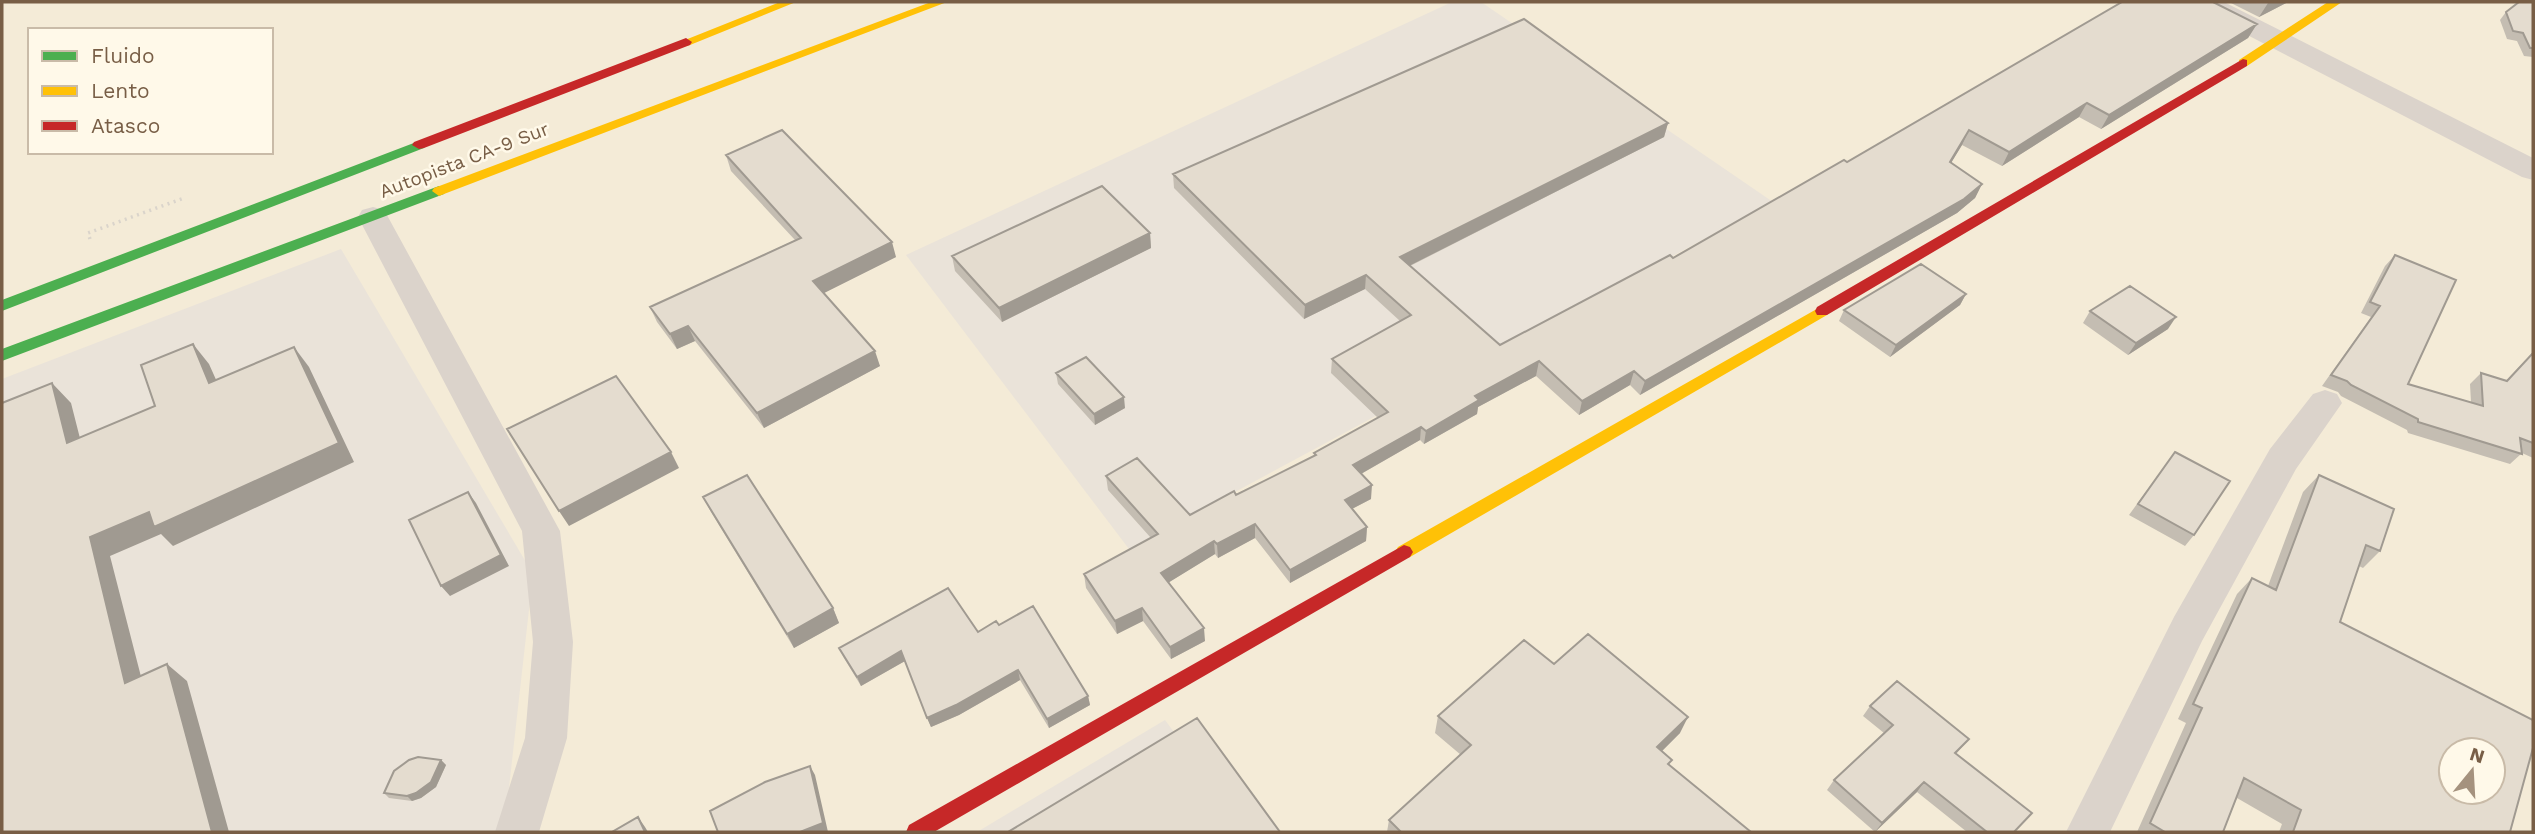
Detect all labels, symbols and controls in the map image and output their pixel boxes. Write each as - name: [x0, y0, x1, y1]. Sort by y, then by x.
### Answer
- legend: [28, 28, 273, 154]
- text: Fluido: [91, 43, 155, 68]
- text: Lento: [91, 78, 150, 103]
- text: Atasco: [91, 113, 160, 138]
- street label: Autopista CA-9 Sur: [376, 117, 552, 203]
- north arrow: [2437, 736, 2507, 806]
- text: N: [2467, 742, 2487, 768]

